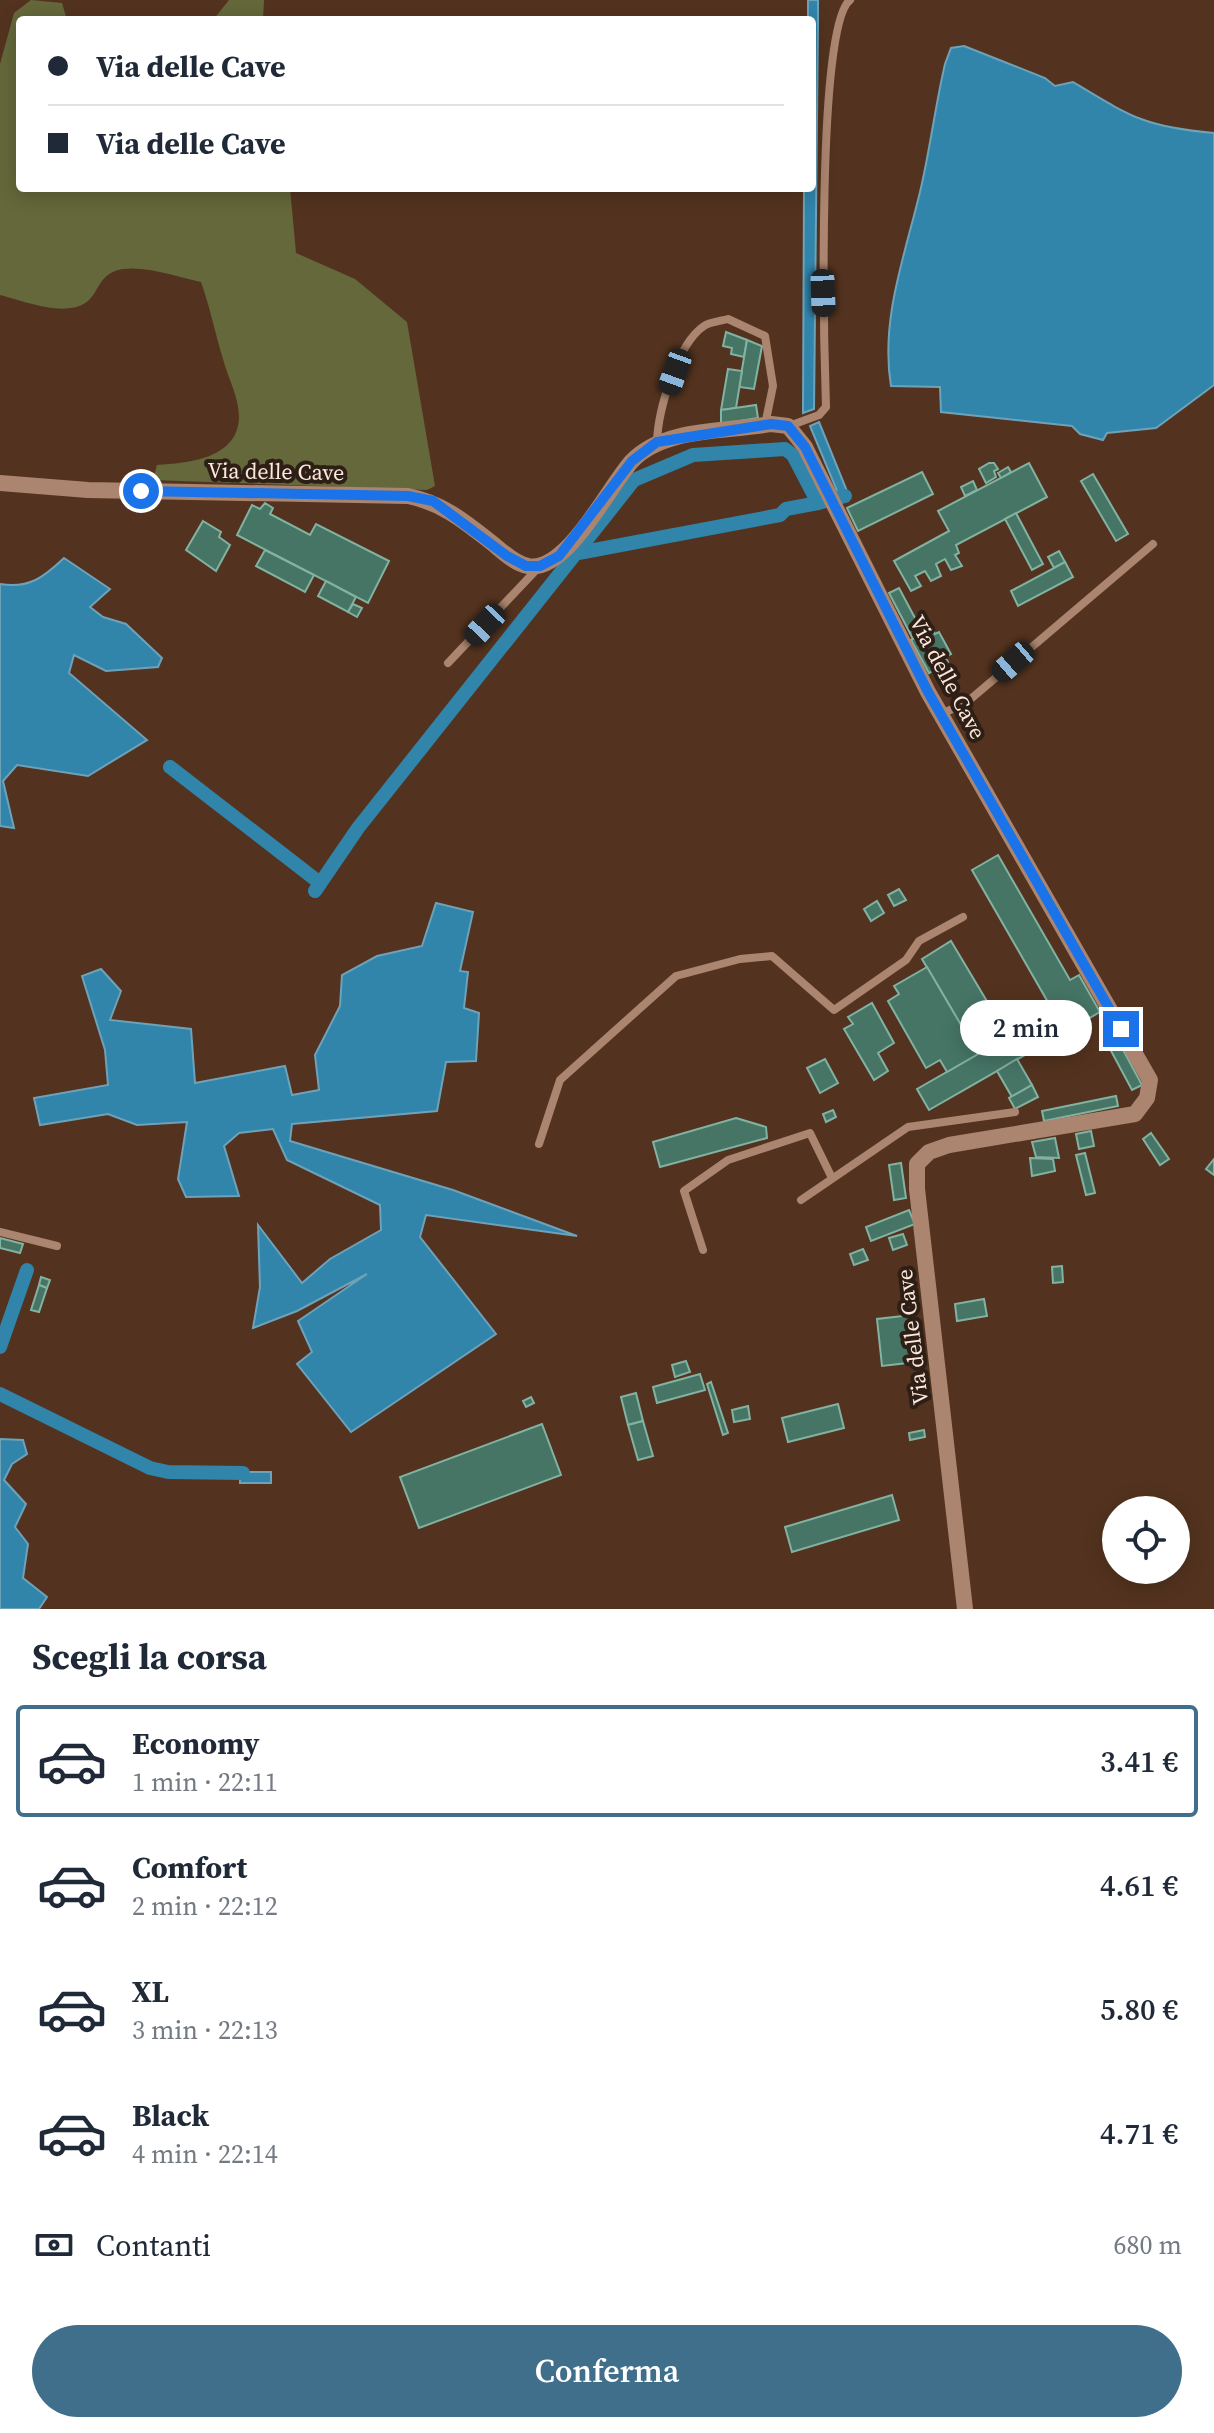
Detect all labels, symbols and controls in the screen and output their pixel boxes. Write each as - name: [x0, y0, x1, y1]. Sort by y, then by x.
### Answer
- text: Via delle Cave: [96, 46, 286, 87]
- text: Via delle Cave: [96, 123, 286, 164]
- car: [810, 269, 836, 317]
- car: [656, 345, 694, 399]
- street label: Via delle Cave: [207, 455, 345, 487]
- route start: [123, 473, 159, 509]
- car: [460, 599, 510, 651]
- street label: Via delle Cave: [903, 610, 993, 744]
- car: [987, 637, 1039, 687]
- callout: 2 min: [961, 1001, 1093, 1057]
- text: 2 min: [993, 1010, 1059, 1046]
- route end: [1103, 1011, 1139, 1047]
- street label: Via delle Cave: [889, 1267, 935, 1407]
- map controls: [1102, 1496, 1190, 1584]
- button: locate: [1102, 1496, 1190, 1584]
- text: Scegli la corsa: [32, 1632, 267, 1681]
- text: Economy: [132, 1723, 260, 1764]
- icon: car: [36, 1725, 108, 1797]
- text: 3.41 €: [1100, 1741, 1178, 1782]
- text: 1 min · 22:11: [132, 1764, 278, 1800]
- text: Comfort: [132, 1847, 247, 1888]
- icon: car: [36, 1849, 108, 1921]
- text: 4.61 €: [1100, 1865, 1178, 1906]
- text: 2 min · 22:12: [132, 1888, 278, 1924]
- text: XL: [132, 1971, 169, 2012]
- icon: car: [36, 1973, 108, 2045]
- text: 5.80 €: [1100, 1989, 1178, 2030]
- text: 3 min · 22:13: [132, 2012, 278, 2048]
- text: Black: [132, 2095, 209, 2136]
- icon: car: [36, 2097, 108, 2169]
- text: 4.71 €: [1100, 2113, 1178, 2154]
- text: 4 min · 22:14: [132, 2136, 278, 2172]
- icon: cash: [32, 2223, 76, 2267]
- text: Contanti: [96, 2225, 211, 2266]
- text: 680 m: [1114, 2227, 1182, 2263]
- button: Conferma: [32, 2325, 1182, 2417]

